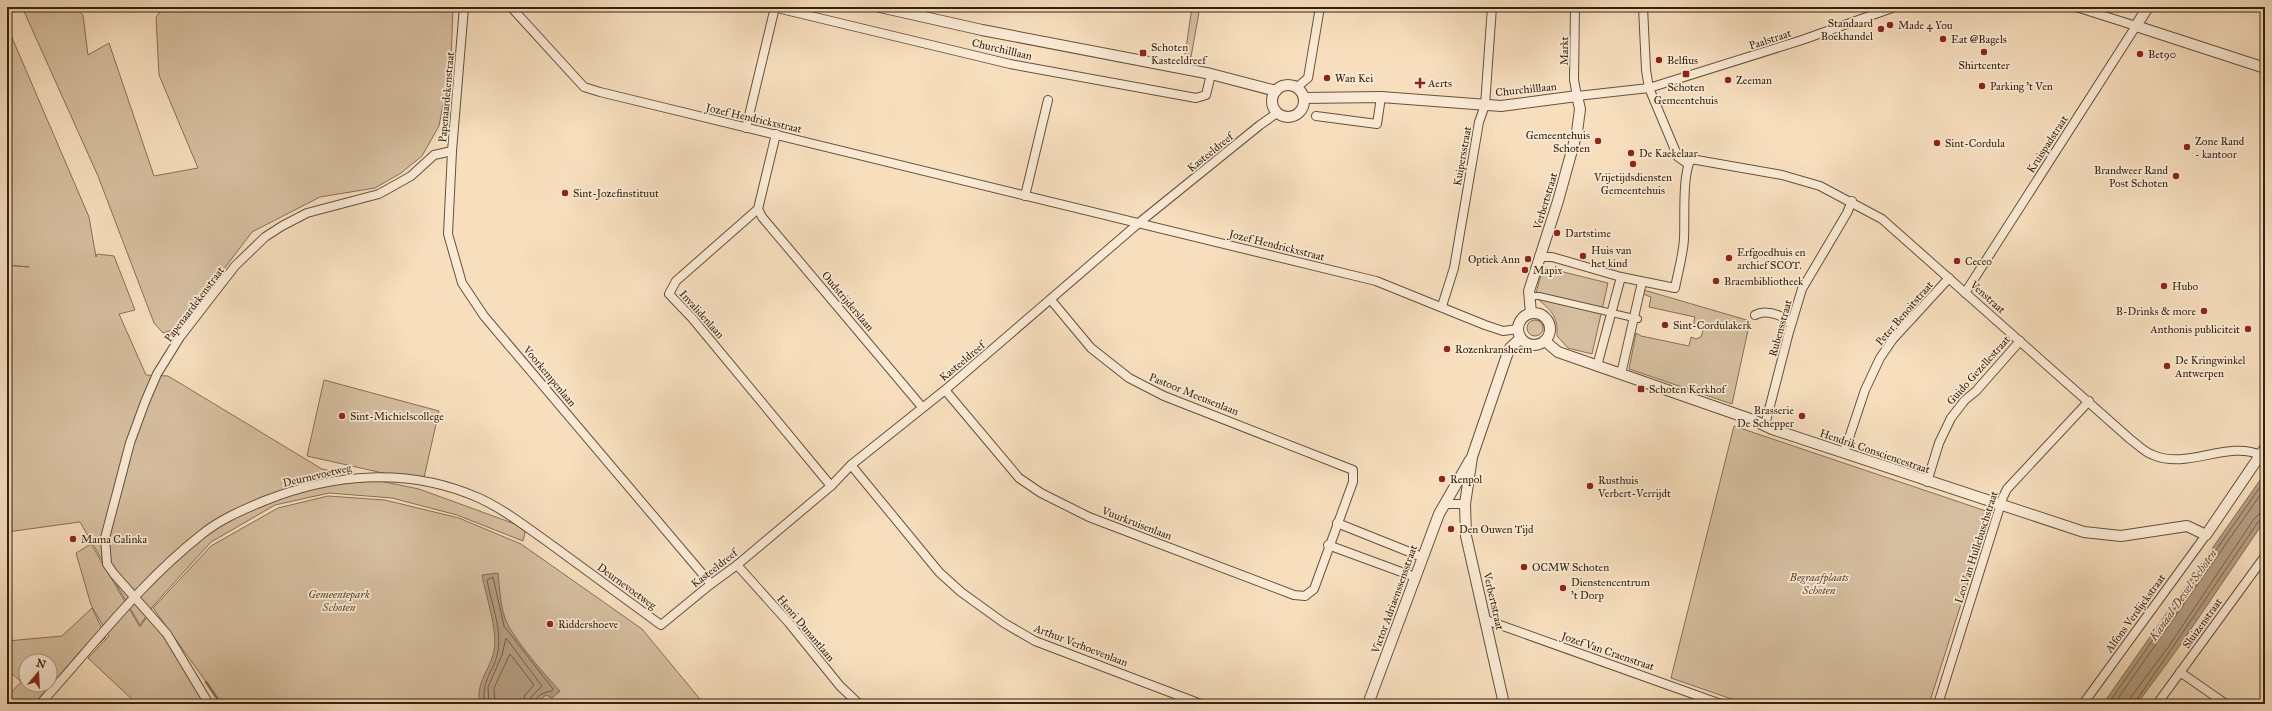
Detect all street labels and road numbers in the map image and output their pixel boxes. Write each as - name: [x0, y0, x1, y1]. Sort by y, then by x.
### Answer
- street label: Paalstraat: [1747, 27, 1793, 52]
- street label: Churchilllaan: [970, 36, 1033, 63]
- street label: Markt: [1558, 36, 1571, 66]
- street label: Papenaardekenstraat: [436, 51, 457, 143]
- street label: Churchilllaan: [1495, 80, 1557, 99]
- street label: Jozef Hendrickxstraat: [703, 101, 803, 137]
- street label: Kruispadstraat: [2024, 113, 2071, 175]
- street label: Kuipersstraat: [1451, 125, 1474, 187]
- street label: Kasteeldreef: [1185, 129, 1238, 175]
- street label: Verbertstraat: [1530, 171, 1560, 232]
- street label: Jozef Hendrickxstraat: [1227, 227, 1326, 265]
- street label: Papenaardekenstraat: [162, 264, 227, 345]
- street label: Oudstrijderslaan: [819, 269, 876, 334]
- street label: Peter Benoitstraat: [1873, 278, 1936, 348]
- street label: Venstraat: [1967, 278, 2008, 317]
- street label: Invalidenlaan: [677, 287, 727, 341]
- street label: Rubensstraat: [1766, 298, 1795, 358]
- street label: Guido Gezellestraat: [1944, 333, 2013, 408]
- street label: Kasteeldreef: [937, 337, 989, 384]
- street label: Voorkempenlaan: [520, 343, 579, 409]
- street label: Pastoor Meeusenlaan: [1147, 371, 1241, 418]
- street label: Hendrik Consciencestraat: [1818, 426, 1932, 476]
- street label: Deurnevoetweg: [282, 461, 353, 490]
- street label: Leo Van Hullebuschstraat: [1952, 489, 2001, 605]
- street label: Vuurkruisenlaan: [1099, 504, 1174, 543]
- street label: Victor Adriaenssensstraat: [1368, 543, 1420, 656]
- street label: Kasteeldreef: [689, 545, 742, 590]
- street label: Deurnevoetweg: [595, 561, 659, 613]
- street label: Verbertstraat: [1480, 570, 1506, 631]
- street label: Alfons Verdijckstraat: [2102, 571, 2168, 656]
- street label: Henri Dunantlaan: [774, 593, 837, 664]
- street label: Sluizenstraat: [2180, 596, 2225, 651]
- street label: Arthur Verhoevenlaan: [1031, 621, 1130, 669]
- street label: Jozef Van Craenstraat: [1558, 629, 1656, 674]

